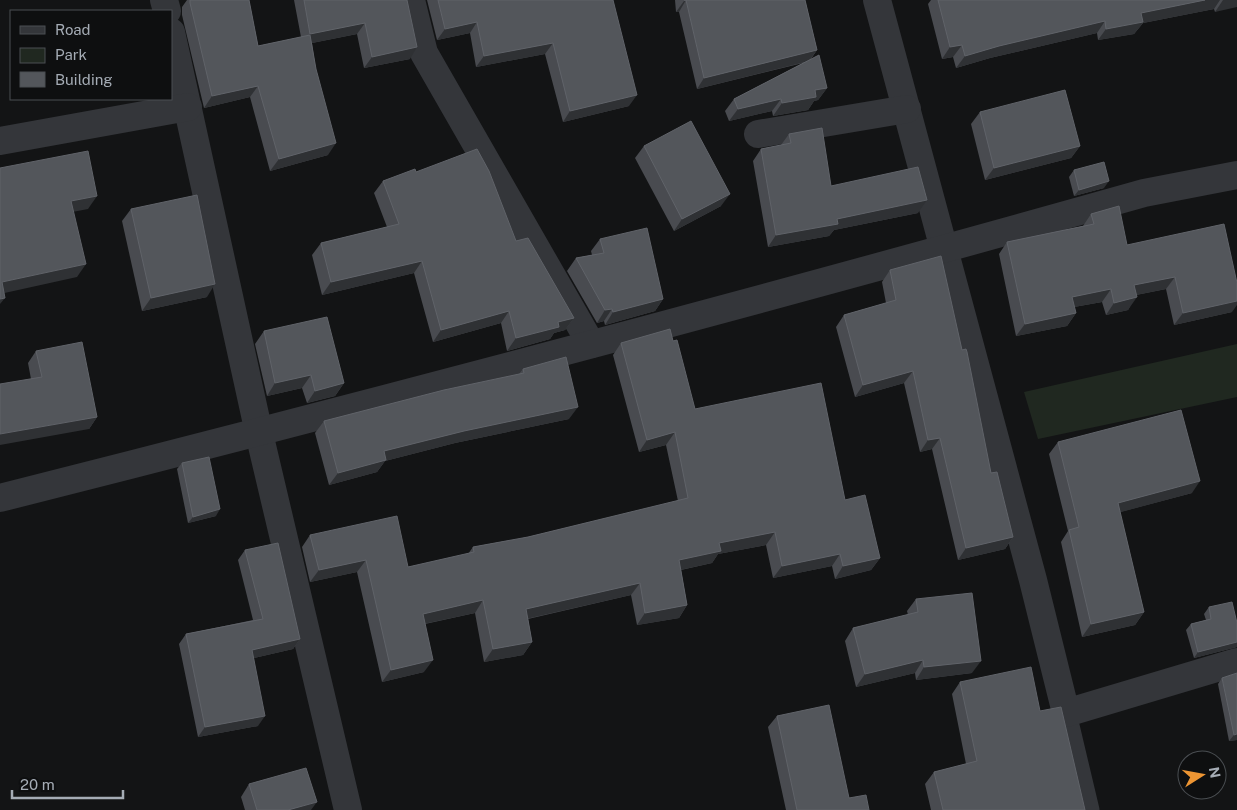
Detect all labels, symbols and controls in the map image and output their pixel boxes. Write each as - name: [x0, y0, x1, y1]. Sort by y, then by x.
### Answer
- legend: [10, 10, 172, 100]
- text: Road: [55, 21, 91, 38]
- text: Park: [55, 46, 87, 63]
- text: Building: [55, 71, 113, 88]
- north arrow: [1177, 750, 1227, 800]
- text: N: [1206, 766, 1224, 779]
- scale bar: [12, 768, 124, 800]
- text: 20 m: [20, 776, 55, 793]

